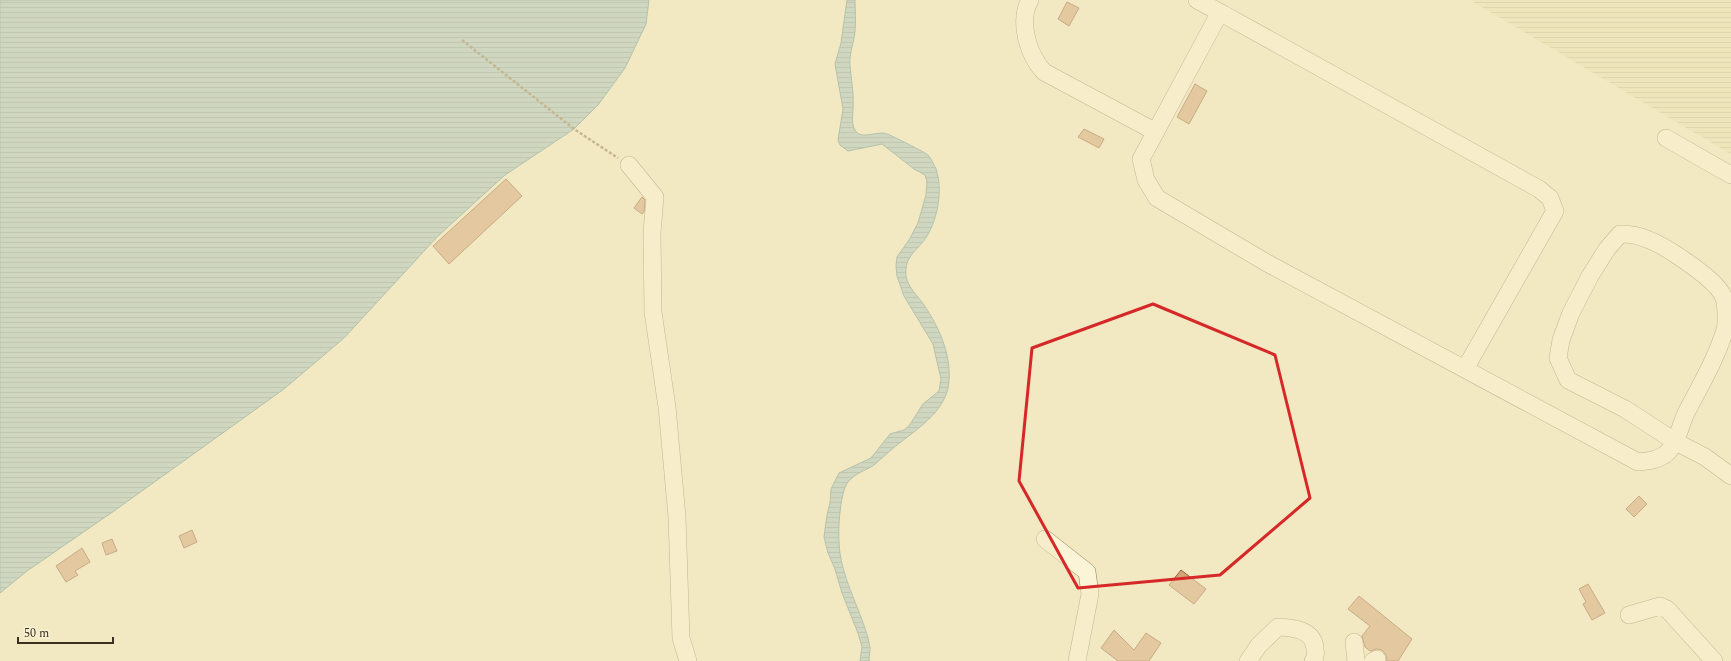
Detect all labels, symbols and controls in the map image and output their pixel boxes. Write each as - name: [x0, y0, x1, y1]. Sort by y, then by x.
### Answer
- scale bar: [18, 619, 113, 645]
- text: 50 m: [24, 624, 49, 643]

